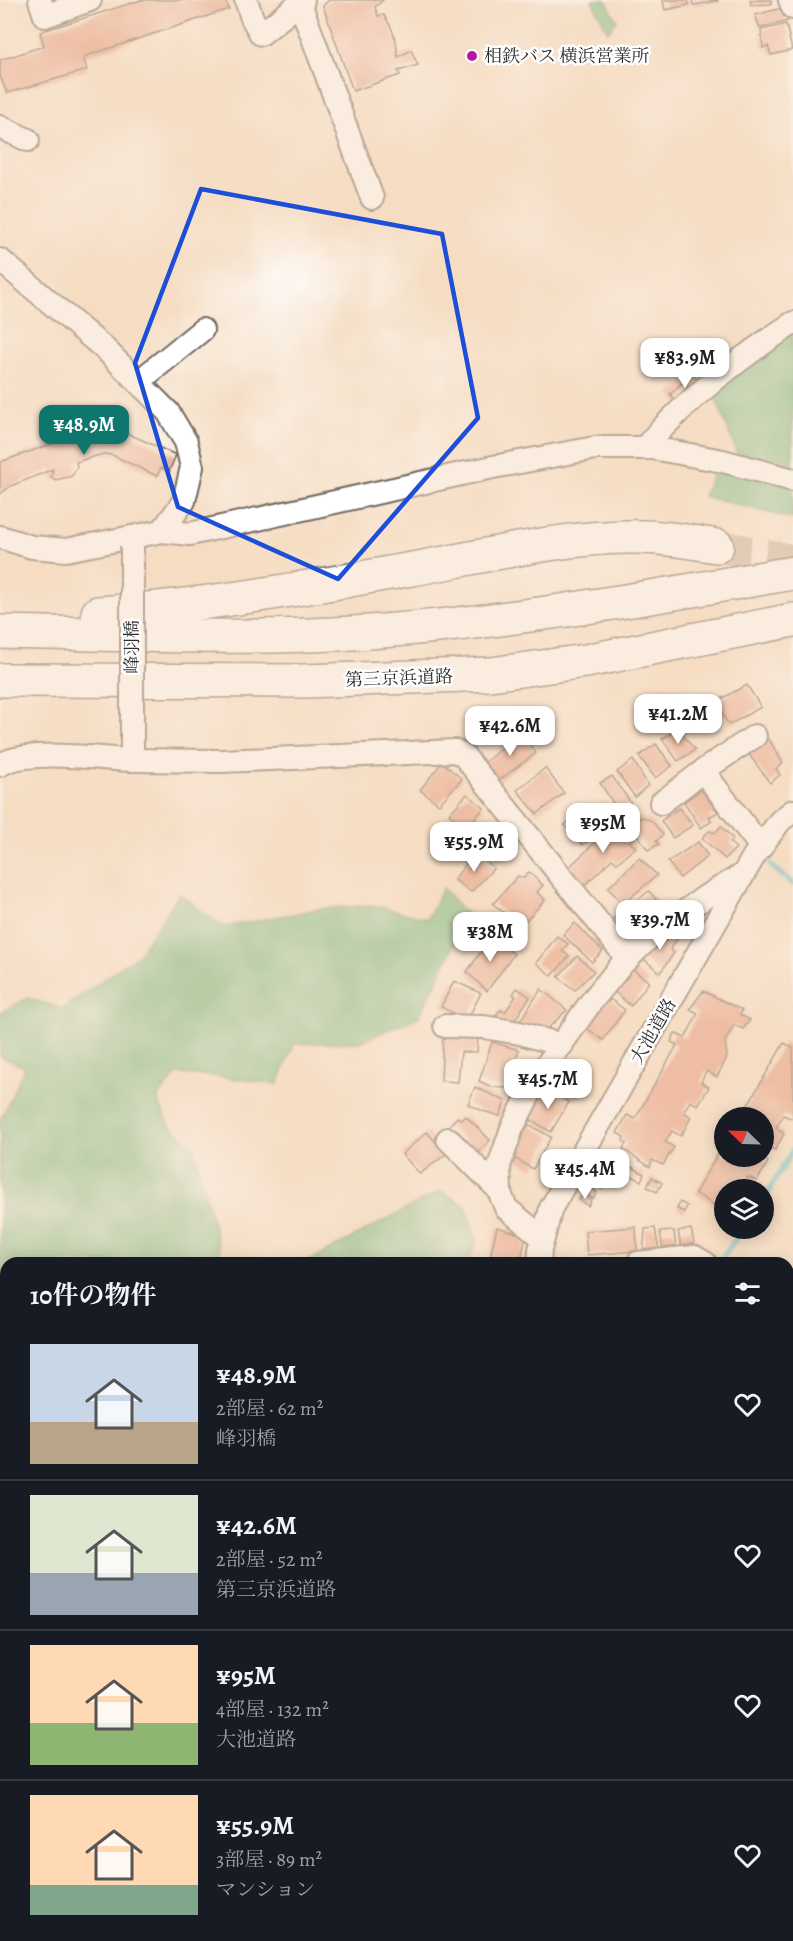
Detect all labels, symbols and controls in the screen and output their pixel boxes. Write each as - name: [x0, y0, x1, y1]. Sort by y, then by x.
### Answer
- place label: 相鉄バス 横浜営業所: [484, 44, 650, 68]
- marker: 相鉄バス 横浜営業所: [465, 49, 479, 63]
- pin: ¥83.9M: [636, 338, 734, 389]
- text: ¥83.9M: [654, 344, 716, 371]
- pin: ¥48.9M: [35, 405, 133, 456]
- text: ¥48.9M: [53, 411, 115, 438]
- street label: 峰羽橋: [120, 620, 144, 674]
- street label: 第三京浜道路: [345, 664, 453, 692]
- pin: ¥41.2M: [629, 694, 727, 745]
- text: ¥41.2M: [648, 700, 708, 727]
- pin: ¥42.6M: [461, 706, 559, 757]
- text: ¥42.6M: [479, 712, 541, 739]
- pin: ¥95M: [567, 803, 639, 854]
- text: ¥95M: [580, 809, 626, 836]
- pin: ¥55.9M: [425, 822, 523, 873]
- text: ¥55.9M: [444, 828, 504, 855]
- pin: ¥39.7M: [611, 900, 709, 951]
- text: ¥39.7M: [630, 906, 690, 933]
- pin: ¥38M: [454, 912, 526, 963]
- text: ¥38M: [467, 918, 513, 945]
- street label: 大池道路: [625, 994, 681, 1068]
- pin: ¥45.7M: [499, 1059, 597, 1110]
- text: ¥45.7M: [518, 1065, 578, 1092]
- north arrow: [714, 1107, 774, 1167]
- map controls: [714, 1107, 774, 1239]
- pin: ¥45.4M: [536, 1149, 634, 1200]
- text: ¥45.4M: [554, 1155, 616, 1182]
- button: layers: [714, 1179, 774, 1239]
- icon: filters: [731, 1277, 764, 1310]
- text: 10件の物件: [30, 1278, 156, 1313]
- text: ¥48.9M: [216, 1357, 297, 1392]
- icon: home: [78, 1368, 150, 1440]
- icon: heart: [731, 1388, 764, 1421]
- text: 2部屋 · 62 m²: [216, 1395, 323, 1422]
- text: 峰羽橋: [216, 1425, 276, 1452]
- text: ¥42.6M: [216, 1508, 297, 1543]
- icon: home: [78, 1519, 150, 1591]
- icon: heart: [731, 1539, 764, 1572]
- text: 2部屋 · 52 m²: [216, 1546, 323, 1573]
- text: 第三京浜道路: [216, 1576, 336, 1603]
- text: ¥95M: [216, 1658, 276, 1693]
- icon: home: [78, 1669, 150, 1741]
- icon: heart: [731, 1689, 764, 1722]
- text: 4部屋 · 132 m²: [216, 1696, 329, 1723]
- text: 大池道路: [216, 1726, 296, 1753]
- text: ¥55.9M: [216, 1808, 294, 1843]
- icon: home: [78, 1819, 150, 1891]
- icon: heart: [731, 1839, 764, 1872]
- text: 3部屋 · 89 m²: [216, 1846, 322, 1873]
- text: マンション: [216, 1876, 315, 1903]

